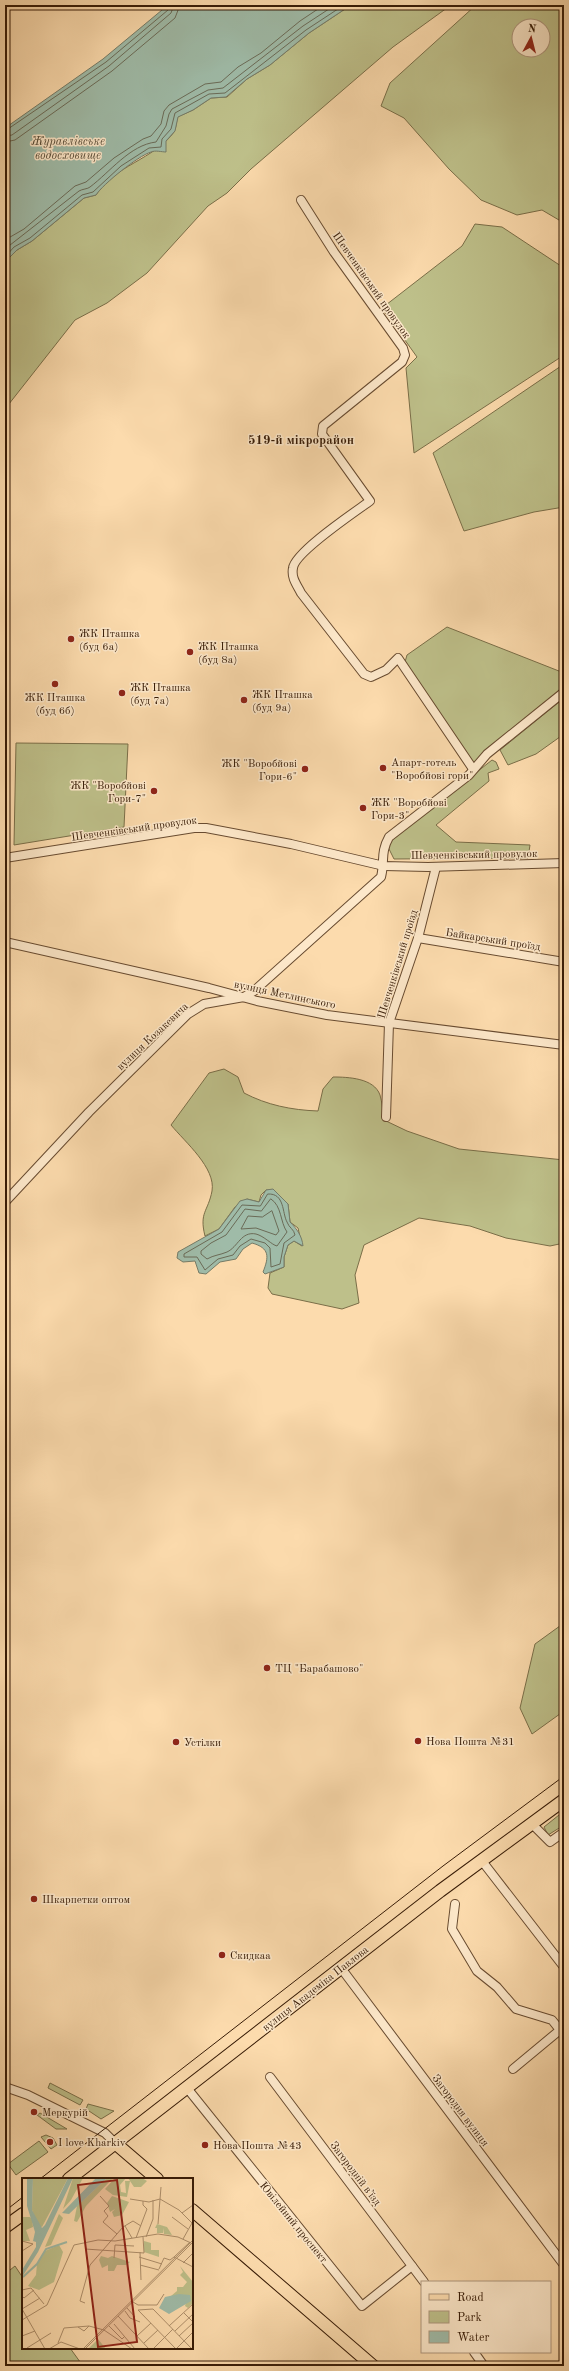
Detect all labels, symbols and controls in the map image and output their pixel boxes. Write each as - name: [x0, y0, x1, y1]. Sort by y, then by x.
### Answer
- north arrow: [511, 18, 551, 58]
- text: N: [527, 24, 537, 36]
- water label: Журавлівське водосховище: [31, 136, 105, 162]
- street label: Шевченківський провулок: [330, 231, 412, 341]
- district label: 519-й мікрорайон: [248, 434, 354, 447]
- place label: ЖК Пташка (буд 6а): [79, 629, 140, 653]
- marker: ЖК Пташка (буд 6а): [66, 634, 76, 644]
- place label: ЖК Пташка (буд 8а): [198, 642, 259, 666]
- marker: ЖК Пташка (буд 8а): [185, 647, 195, 657]
- marker: ЖК Пташка (буд 6б): [50, 679, 60, 689]
- place label: ЖК Пташка (буд 7а): [130, 683, 191, 707]
- marker: ЖК Пташка (буд 7а): [117, 688, 127, 698]
- place label: ЖК Пташка (буд 9а): [252, 690, 313, 714]
- place label: ЖК Пташка (буд 6б): [25, 693, 86, 717]
- marker: ЖК Пташка (буд 9а): [239, 695, 249, 705]
- place label: Апарт-готель "Воробйові гори": [391, 758, 473, 782]
- place label: ЖК "Воробйові Гори-6": [221, 759, 297, 783]
- marker: Апарт-готель "Воробйові гори": [378, 763, 388, 773]
- marker: ЖК "Воробйові Гори-6": [300, 764, 310, 774]
- place label: ЖК "Воробйові Гори-7": [70, 781, 146, 805]
- marker: ЖК "Воробйові Гори-7": [149, 786, 159, 796]
- place label: ЖК "Воробйові Гори-3": [371, 798, 447, 822]
- marker: ЖК "Воробйові Гори-3": [358, 803, 368, 813]
- street label: Шевченківський провулок: [71, 815, 198, 844]
- street label: Шевченківський провулок: [411, 849, 538, 862]
- street label: Шевченківський проїзд: [377, 908, 420, 1020]
- street label: Байкарський проїзд: [444, 928, 542, 954]
- street label: вулиця Метлинського: [233, 979, 336, 1012]
- street label: вулиця Козакевича: [115, 1001, 191, 1073]
- marker: ТЦ "Барабашово": [262, 1663, 272, 1673]
- place label: ТЦ "Барабашово": [275, 1664, 363, 1675]
- marker: Нова Пошта №31: [413, 1736, 423, 1746]
- marker: Устілки: [171, 1737, 181, 1747]
- place label: Нова Пошта №31: [426, 1737, 515, 1748]
- place label: Устілки: [184, 1738, 221, 1749]
- marker: Шкарпетки оптом: [29, 1894, 39, 1904]
- place label: Шкарпетки оптом: [42, 1895, 130, 1906]
- street label: вулиця Академіка Павлова: [261, 1944, 371, 2034]
- marker: Скидкаа: [217, 1950, 227, 1960]
- place label: Скидкаа: [230, 1951, 271, 1962]
- street label: Загородня вулиця: [429, 2073, 490, 2149]
- marker: Меркурій: [29, 2107, 39, 2117]
- place label: Меркурій: [42, 2108, 88, 2119]
- marker: I love Kharkiv: [45, 2137, 55, 2147]
- place label: I love Kharkiv: [58, 2138, 126, 2149]
- marker: Нова Пошта №43: [200, 2140, 210, 2150]
- street label: Загородній вʼїзд: [327, 2140, 383, 2208]
- place label: Нова Пошта №43: [213, 2141, 302, 2152]
- inset map: [22, 2178, 193, 2349]
- street label: Ювілейний проспект: [257, 2180, 329, 2265]
- legend: [421, 2281, 551, 2353]
- text: Road: [457, 2292, 484, 2304]
- text: Park: [457, 2312, 482, 2324]
- text: Water: [457, 2332, 490, 2344]

